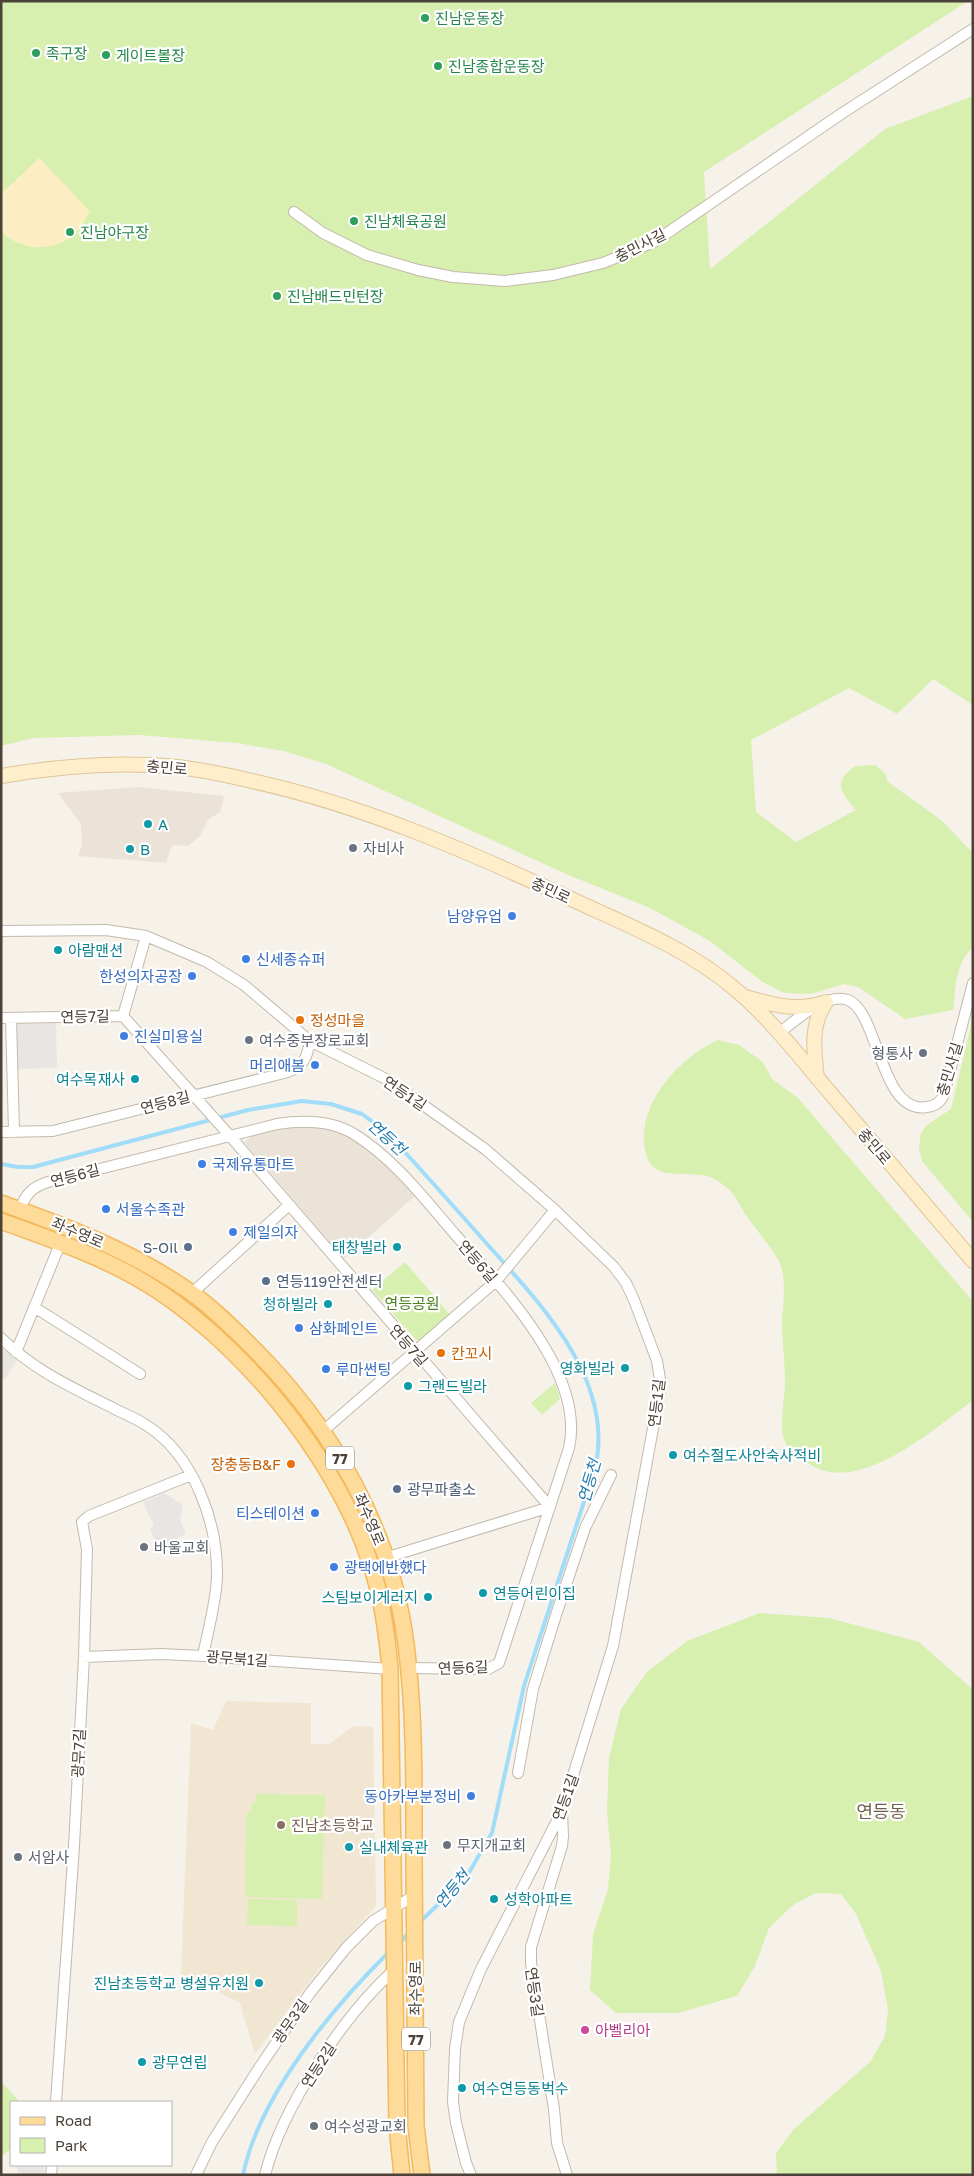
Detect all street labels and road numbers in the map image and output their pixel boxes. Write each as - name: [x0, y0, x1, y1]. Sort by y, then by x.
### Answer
- street label: 충민사길: [611, 224, 669, 266]
- street label: 충민로: [146, 756, 188, 778]
- street label: 충민로: [528, 873, 574, 907]
- street label: 연등7길: [60, 1007, 110, 1025]
- street label: 충민사길: [932, 1040, 966, 1098]
- street label: 연등1길: [380, 1072, 430, 1114]
- street label: 연등8길: [138, 1087, 192, 1117]
- street label: 충민로: [855, 1124, 895, 1168]
- street label: 연등6길: [48, 1160, 102, 1190]
- street label: 좌수영로: [49, 1213, 107, 1251]
- street label: 연등6길: [455, 1236, 501, 1286]
- street label: 연등7길: [386, 1320, 432, 1370]
- street label: 연등1길: [644, 1378, 668, 1428]
- road number: 77: [326, 1446, 354, 1470]
- street label: 좌수영로: [351, 1490, 389, 1548]
- street label: 광무북1길: [205, 1647, 269, 1669]
- street label: 연등6길: [437, 1657, 489, 1677]
- street label: 광무7길: [68, 1728, 88, 1778]
- street label: 연등1길: [548, 1771, 582, 1823]
- street label: 좌수영로: [406, 1960, 424, 2016]
- street label: 연등3길: [523, 1966, 547, 2018]
- street label: 광무3길: [268, 1995, 312, 2047]
- road number: 77: [402, 2028, 430, 2050]
- street label: 연등2길: [297, 2039, 339, 2091]

